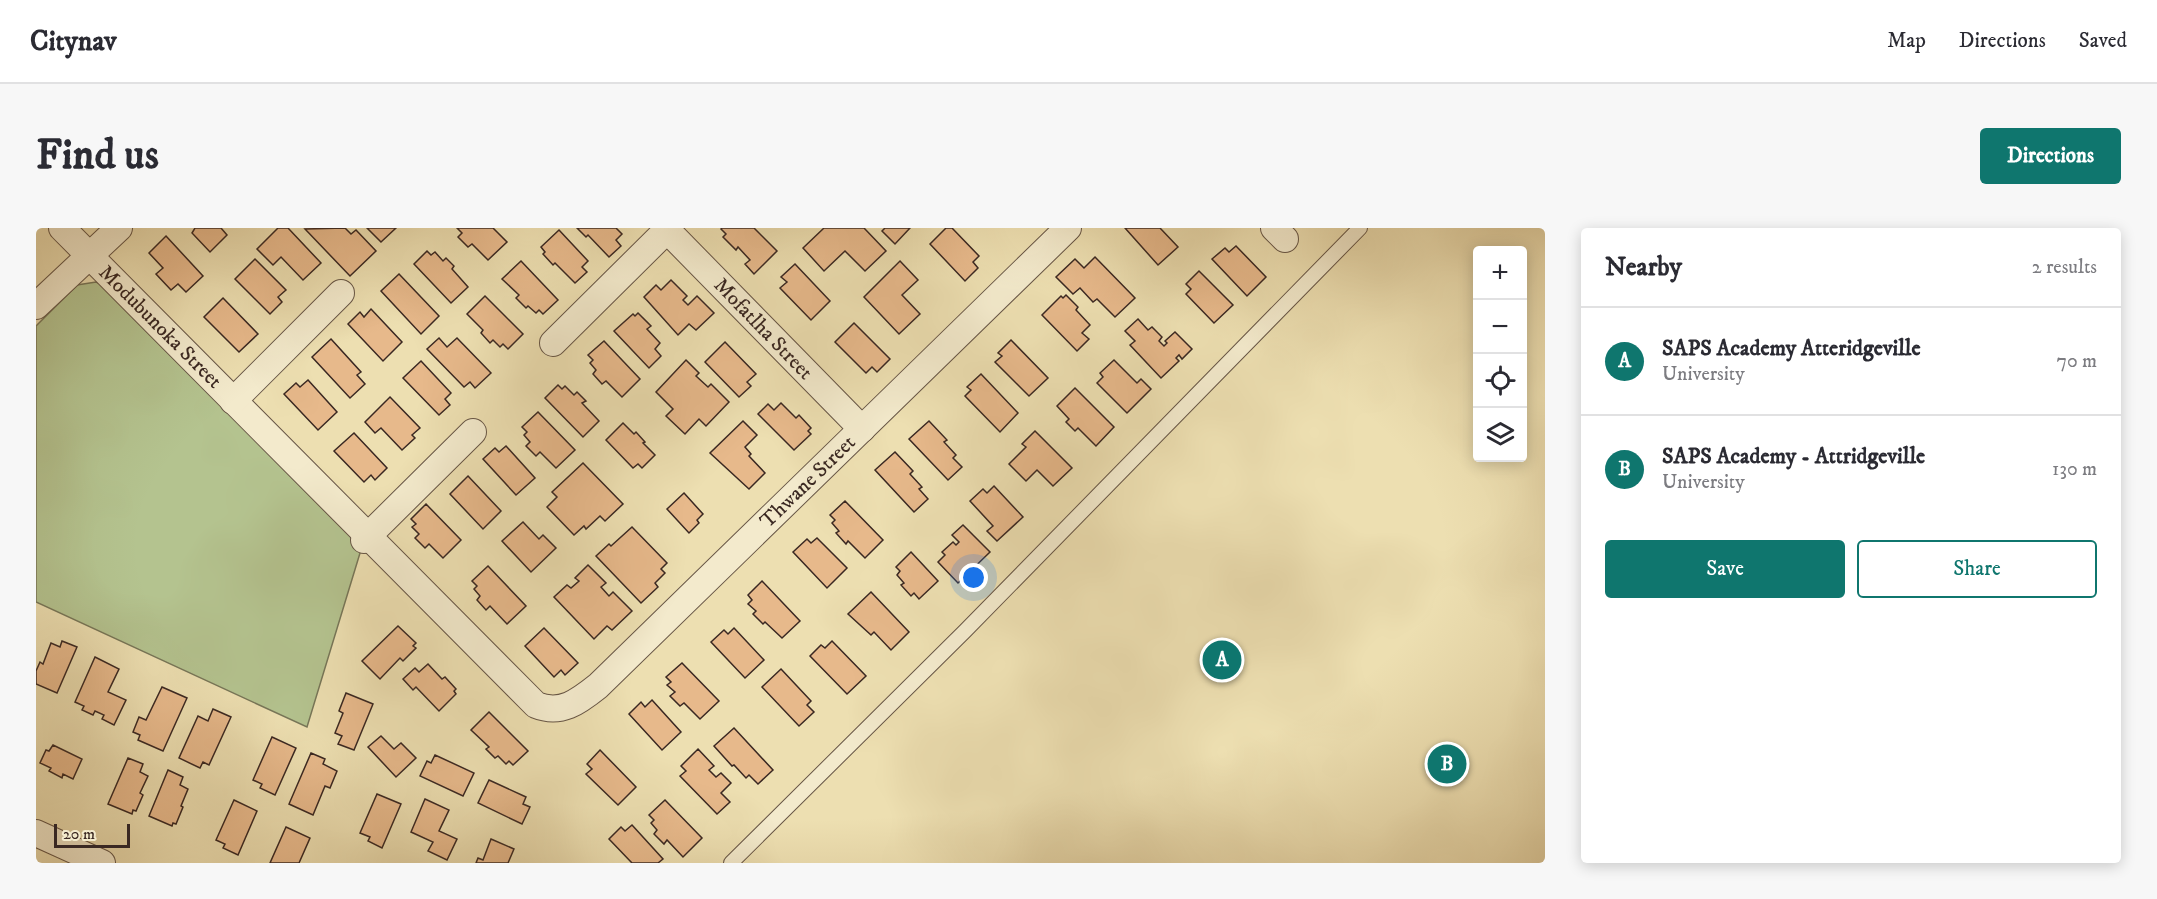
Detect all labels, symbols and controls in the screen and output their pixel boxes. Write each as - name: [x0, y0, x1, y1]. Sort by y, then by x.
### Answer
- text: Citynav: [30, 24, 117, 59]
- text: Map: [1887, 28, 1926, 54]
- text: Directions: [1959, 28, 2046, 54]
- text: Saved: [2079, 28, 2127, 54]
- button: Directions: [1980, 128, 2121, 184]
- text: Find us: [36, 130, 159, 182]
- map controls: [1473, 246, 1527, 462]
- button: +: [1473, 246, 1527, 300]
- text: Nearby: [1605, 251, 1682, 284]
- text: 2 results: [2032, 255, 2097, 280]
- street label: Modubunoka Street: [93, 260, 227, 394]
- street label: Mofatlha Street: [708, 273, 818, 386]
- button: −: [1473, 300, 1527, 354]
- text: SAPS Academy Atteridgeville: [1662, 335, 1921, 362]
- text: A: [1618, 349, 1631, 374]
- text: 70 m: [2056, 349, 2097, 374]
- button: locate: [1473, 354, 1527, 408]
- text: University: [1662, 362, 1745, 387]
- button: layers: [1473, 408, 1527, 462]
- street label: Thwane Street: [755, 430, 861, 534]
- text: SAPS Academy - Attridgeville: [1662, 443, 1925, 470]
- text: B: [1618, 457, 1631, 482]
- text: 130 m: [2052, 457, 2097, 482]
- text: University: [1662, 470, 1745, 495]
- button: Save: [1605, 540, 1845, 598]
- button: Share: [1857, 540, 2097, 598]
- your location: [959, 563, 988, 592]
- pin: A: [1202, 638, 1242, 682]
- pin: B: [1428, 742, 1466, 786]
- scale bar: [54, 821, 130, 848]
- text: 20 m: [63, 824, 95, 844]

